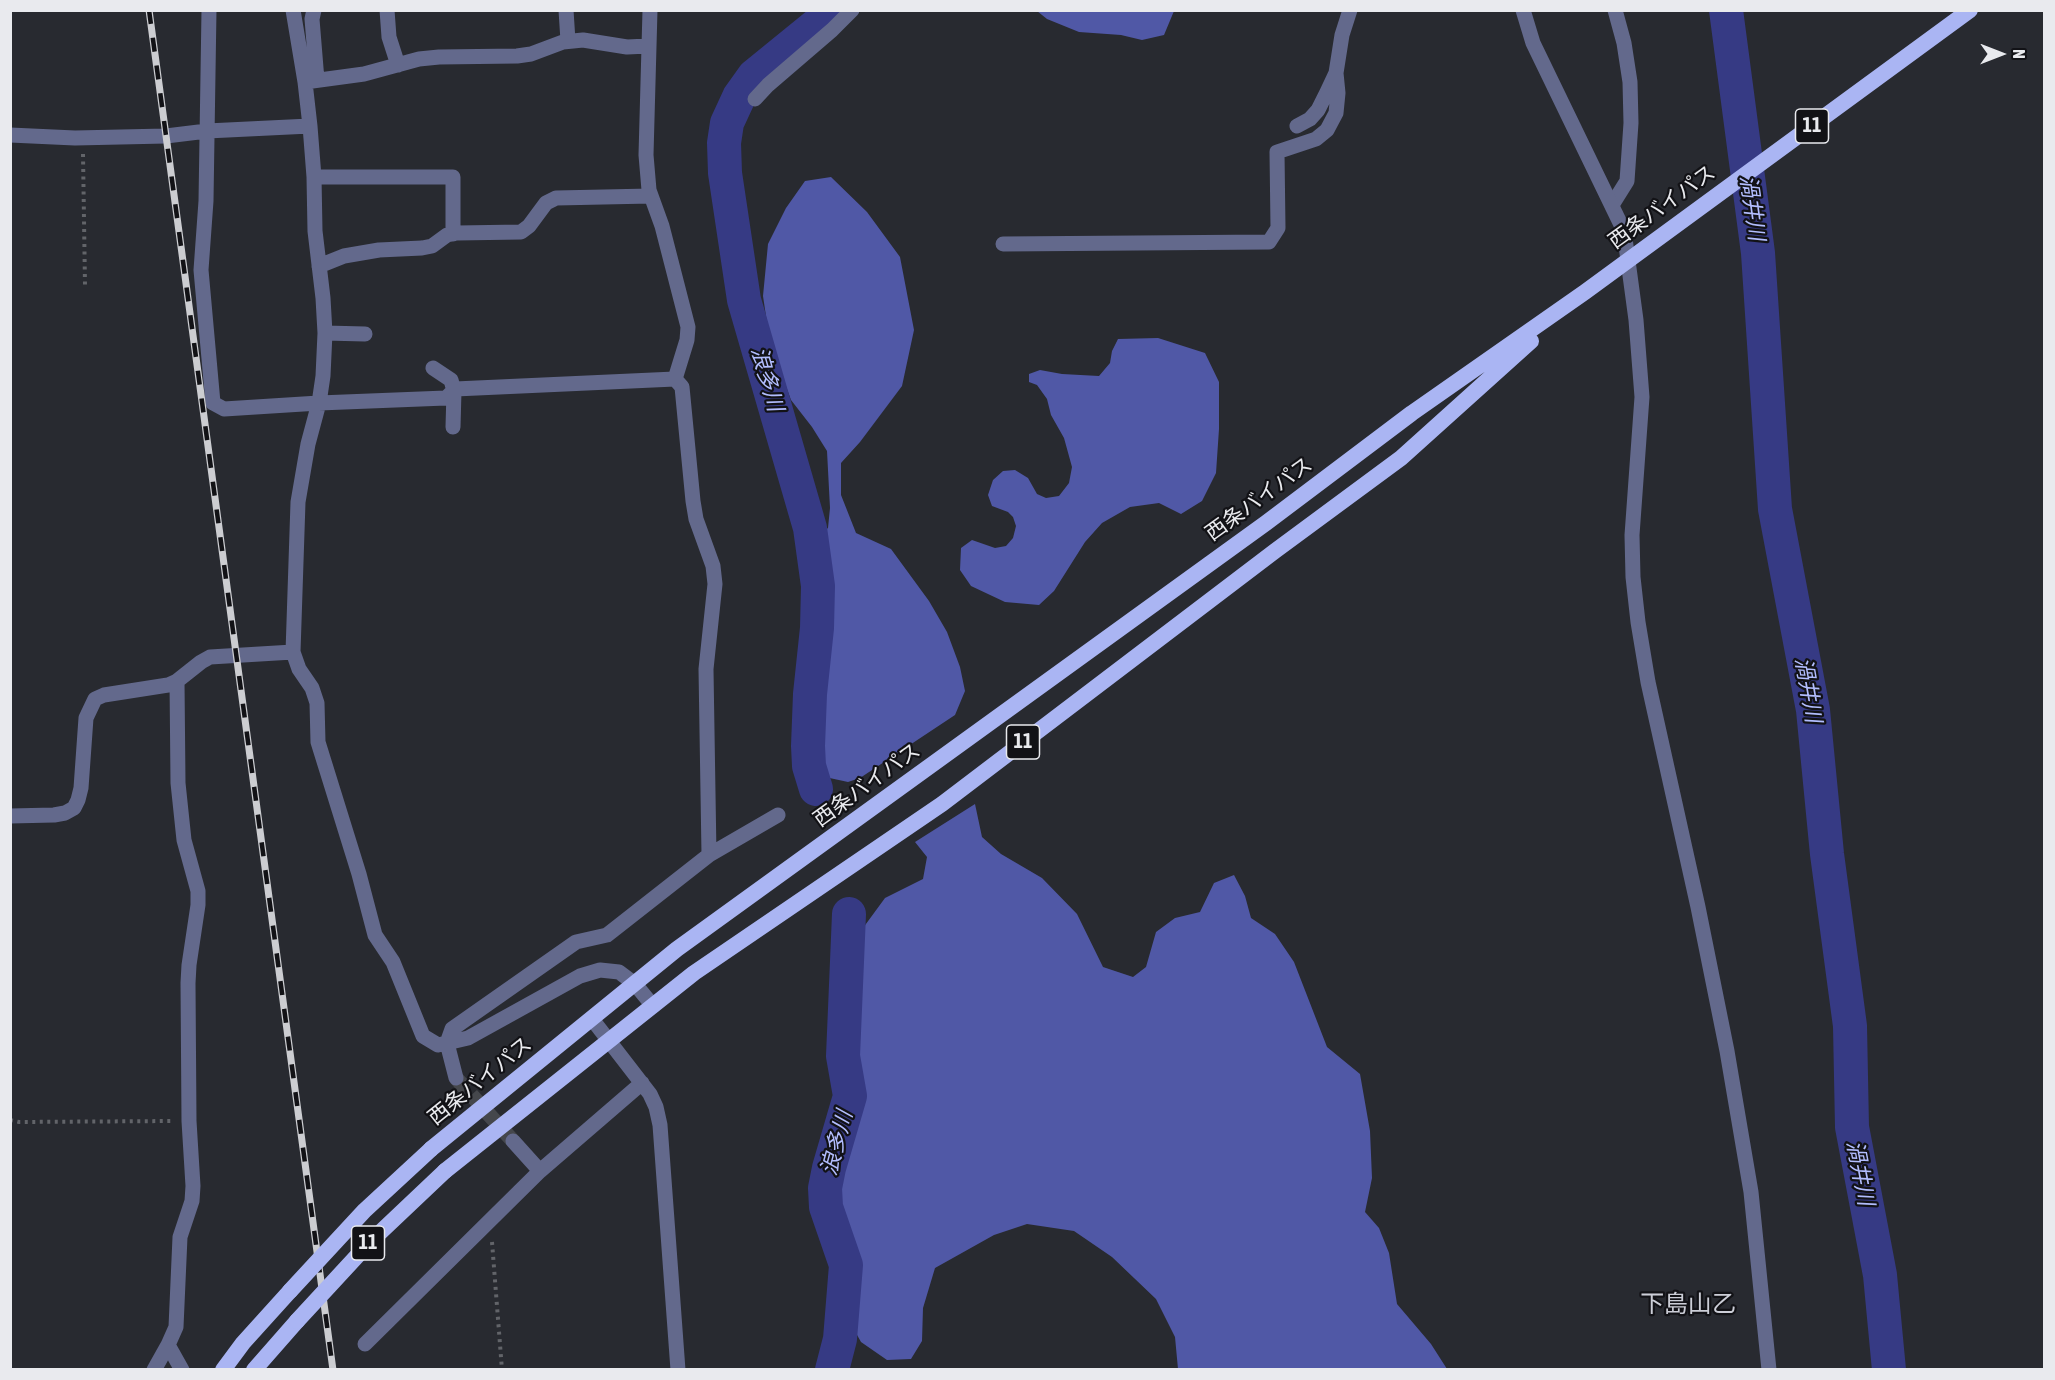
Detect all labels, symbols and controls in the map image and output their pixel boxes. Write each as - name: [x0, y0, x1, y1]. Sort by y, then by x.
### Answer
- north arrow: [1971, 24, 2031, 84]
- text: N: [2010, 49, 2028, 59]
- road number: 11: [1796, 109, 1828, 143]
- street label: 西条バイパス: [1604, 160, 1720, 254]
- water label: 渦井川: [1734, 173, 1770, 243]
- water label: 浪多川: [745, 344, 789, 414]
- street label: 西条バイパス: [1201, 452, 1317, 546]
- water label: 渦井川: [1789, 655, 1827, 725]
- road number: 11: [1006, 725, 1040, 759]
- street label: 西条バイパス: [809, 738, 925, 832]
- street label: 西条バイパス: [423, 1032, 537, 1130]
- water label: 浪多川: [816, 1108, 858, 1178]
- water label: 渦井川: [1841, 1138, 1879, 1208]
- road number: 11: [352, 1226, 385, 1260]
- district label: 下島山乙: [1640, 1290, 1736, 1318]

